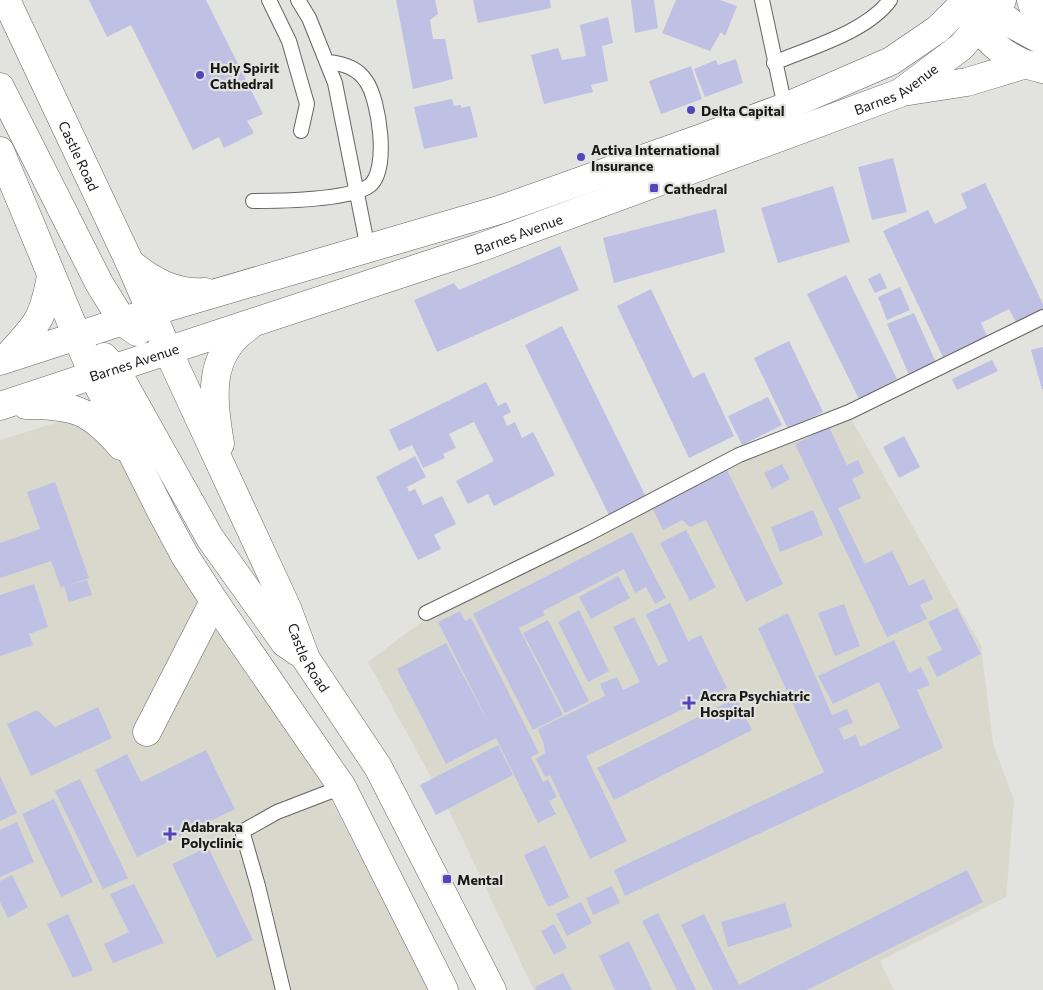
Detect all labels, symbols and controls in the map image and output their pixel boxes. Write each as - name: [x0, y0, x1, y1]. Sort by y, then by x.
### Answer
- place label: Holy Spirit Cathedral: [210, 59, 279, 92]
- street label: Barnes Avenue: [851, 59, 941, 118]
- marker: Holy Spirit Cathedral: [194, 69, 206, 81]
- place label: Delta Capital: [701, 102, 785, 119]
- marker: Delta Capital: [685, 104, 697, 116]
- street label: Castle Road: [56, 118, 103, 193]
- place label: Activa International Insurance: [591, 141, 719, 174]
- marker: Activa International Insurance: [575, 151, 587, 163]
- place label: Cathedral: [664, 180, 727, 197]
- marker: Cathedral: [648, 182, 660, 194]
- street label: Barnes Avenue: [472, 210, 565, 258]
- street label: Barnes Avenue: [87, 339, 181, 384]
- street label: Castle Road: [285, 620, 334, 695]
- place label: Accra Psychiatric Hospital: [700, 687, 810, 720]
- marker: Accra Psychiatric Hospital: [682, 696, 696, 710]
- place label: Adabraka Polyclinic: [181, 818, 243, 851]
- marker: Adabraka Polyclinic: [163, 827, 177, 841]
- place label: Mental: [457, 871, 503, 888]
- marker: Mental: [441, 873, 453, 885]

